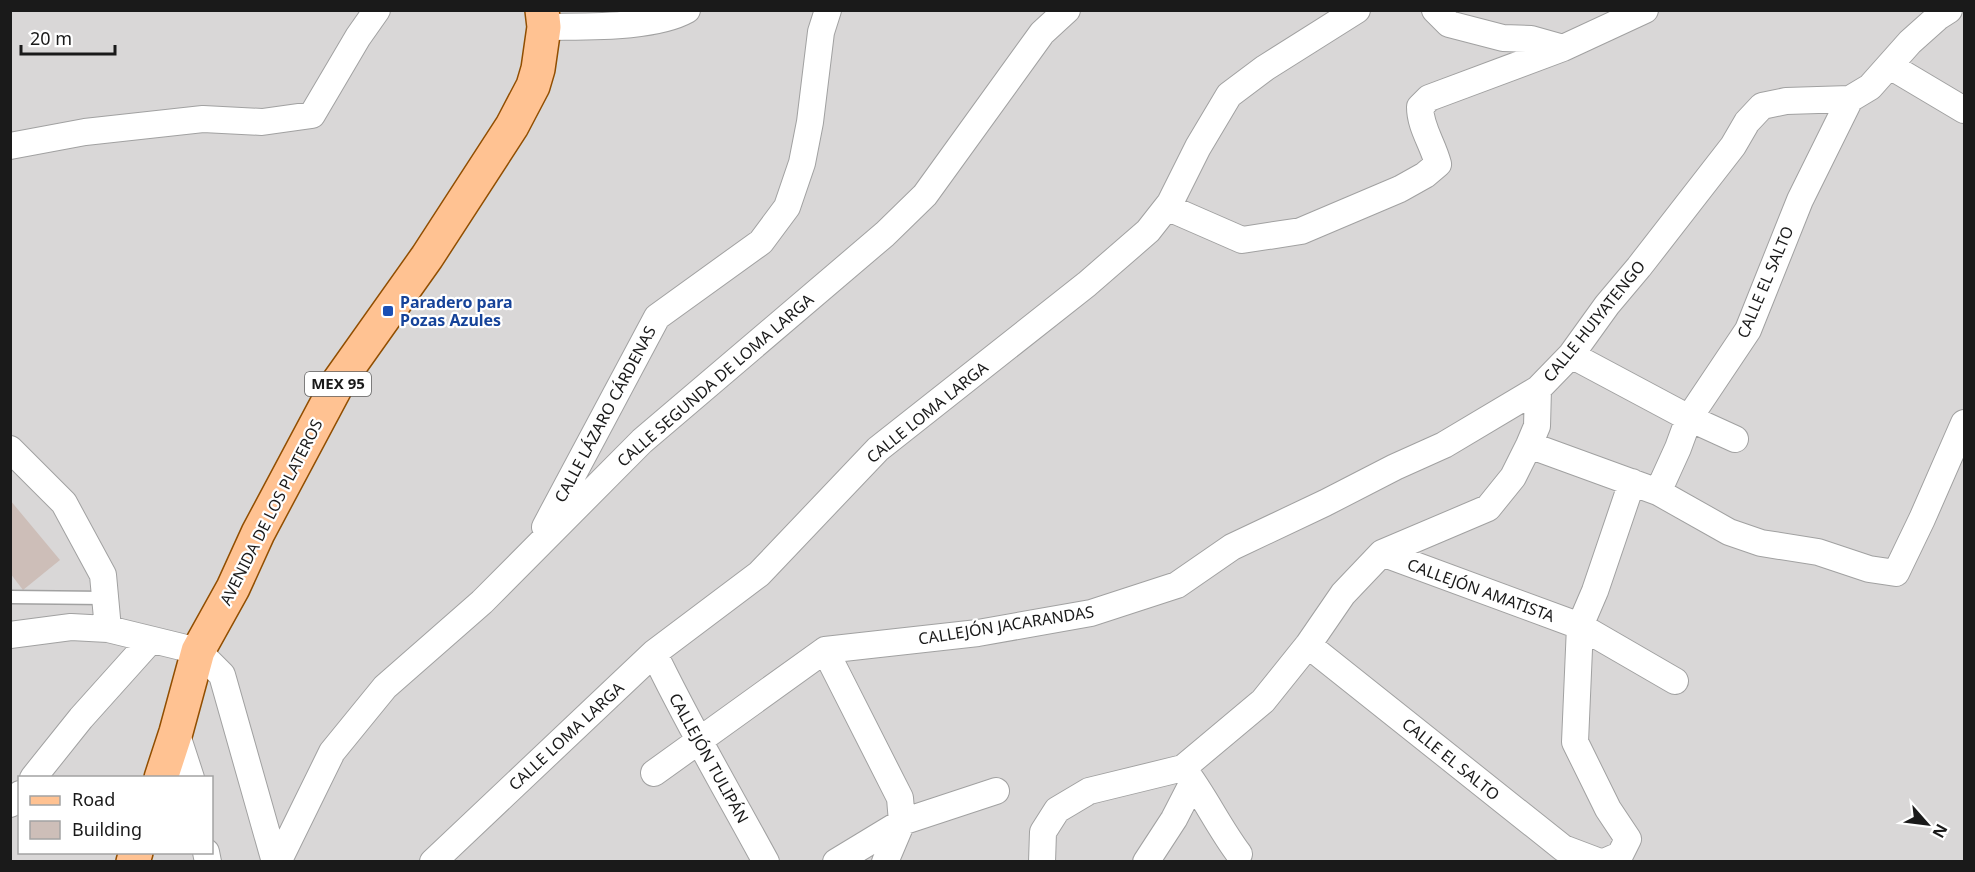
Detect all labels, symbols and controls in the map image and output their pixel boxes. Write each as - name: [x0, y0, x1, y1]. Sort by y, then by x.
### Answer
- scale bar: [21, 18, 116, 56]
- text: 20 m: [30, 26, 72, 50]
- street label: CALLE EL SALTO: [1731, 223, 1799, 341]
- street label: CALLE HUIYATENGO: [1538, 256, 1650, 386]
- street label: CALLE SEGUNDA DE LOMA LARGA: [612, 288, 819, 472]
- place label: Paradero para Pozas Azules: [400, 291, 513, 331]
- marker: Paradero para Pozas Azules: [381, 304, 395, 318]
- street label: CALLE LÁZARO CÁRDENAS: [549, 322, 661, 506]
- street label: CALLE LOMA LARGA: [862, 356, 993, 468]
- road number: MEX 95: [305, 372, 371, 396]
- street label: AVENIDA DE LOS PLATEROS: [214, 415, 328, 609]
- street label: CALLEJÓN AMATISTA: [1404, 553, 1558, 627]
- street label: CALLEJÓN JACARANDAS: [917, 600, 1096, 650]
- street label: CALLE LOMA LARGA: [504, 676, 629, 795]
- street label: CALLEJÓN TULIPÁN: [664, 689, 754, 827]
- street label: CALLE EL SALTO: [1398, 713, 1504, 805]
- legend: [18, 776, 213, 854]
- text: Road: [72, 787, 115, 811]
- north arrow: [1897, 794, 1957, 854]
- text: Building: [72, 817, 142, 841]
- text: N: [1927, 820, 1953, 842]

